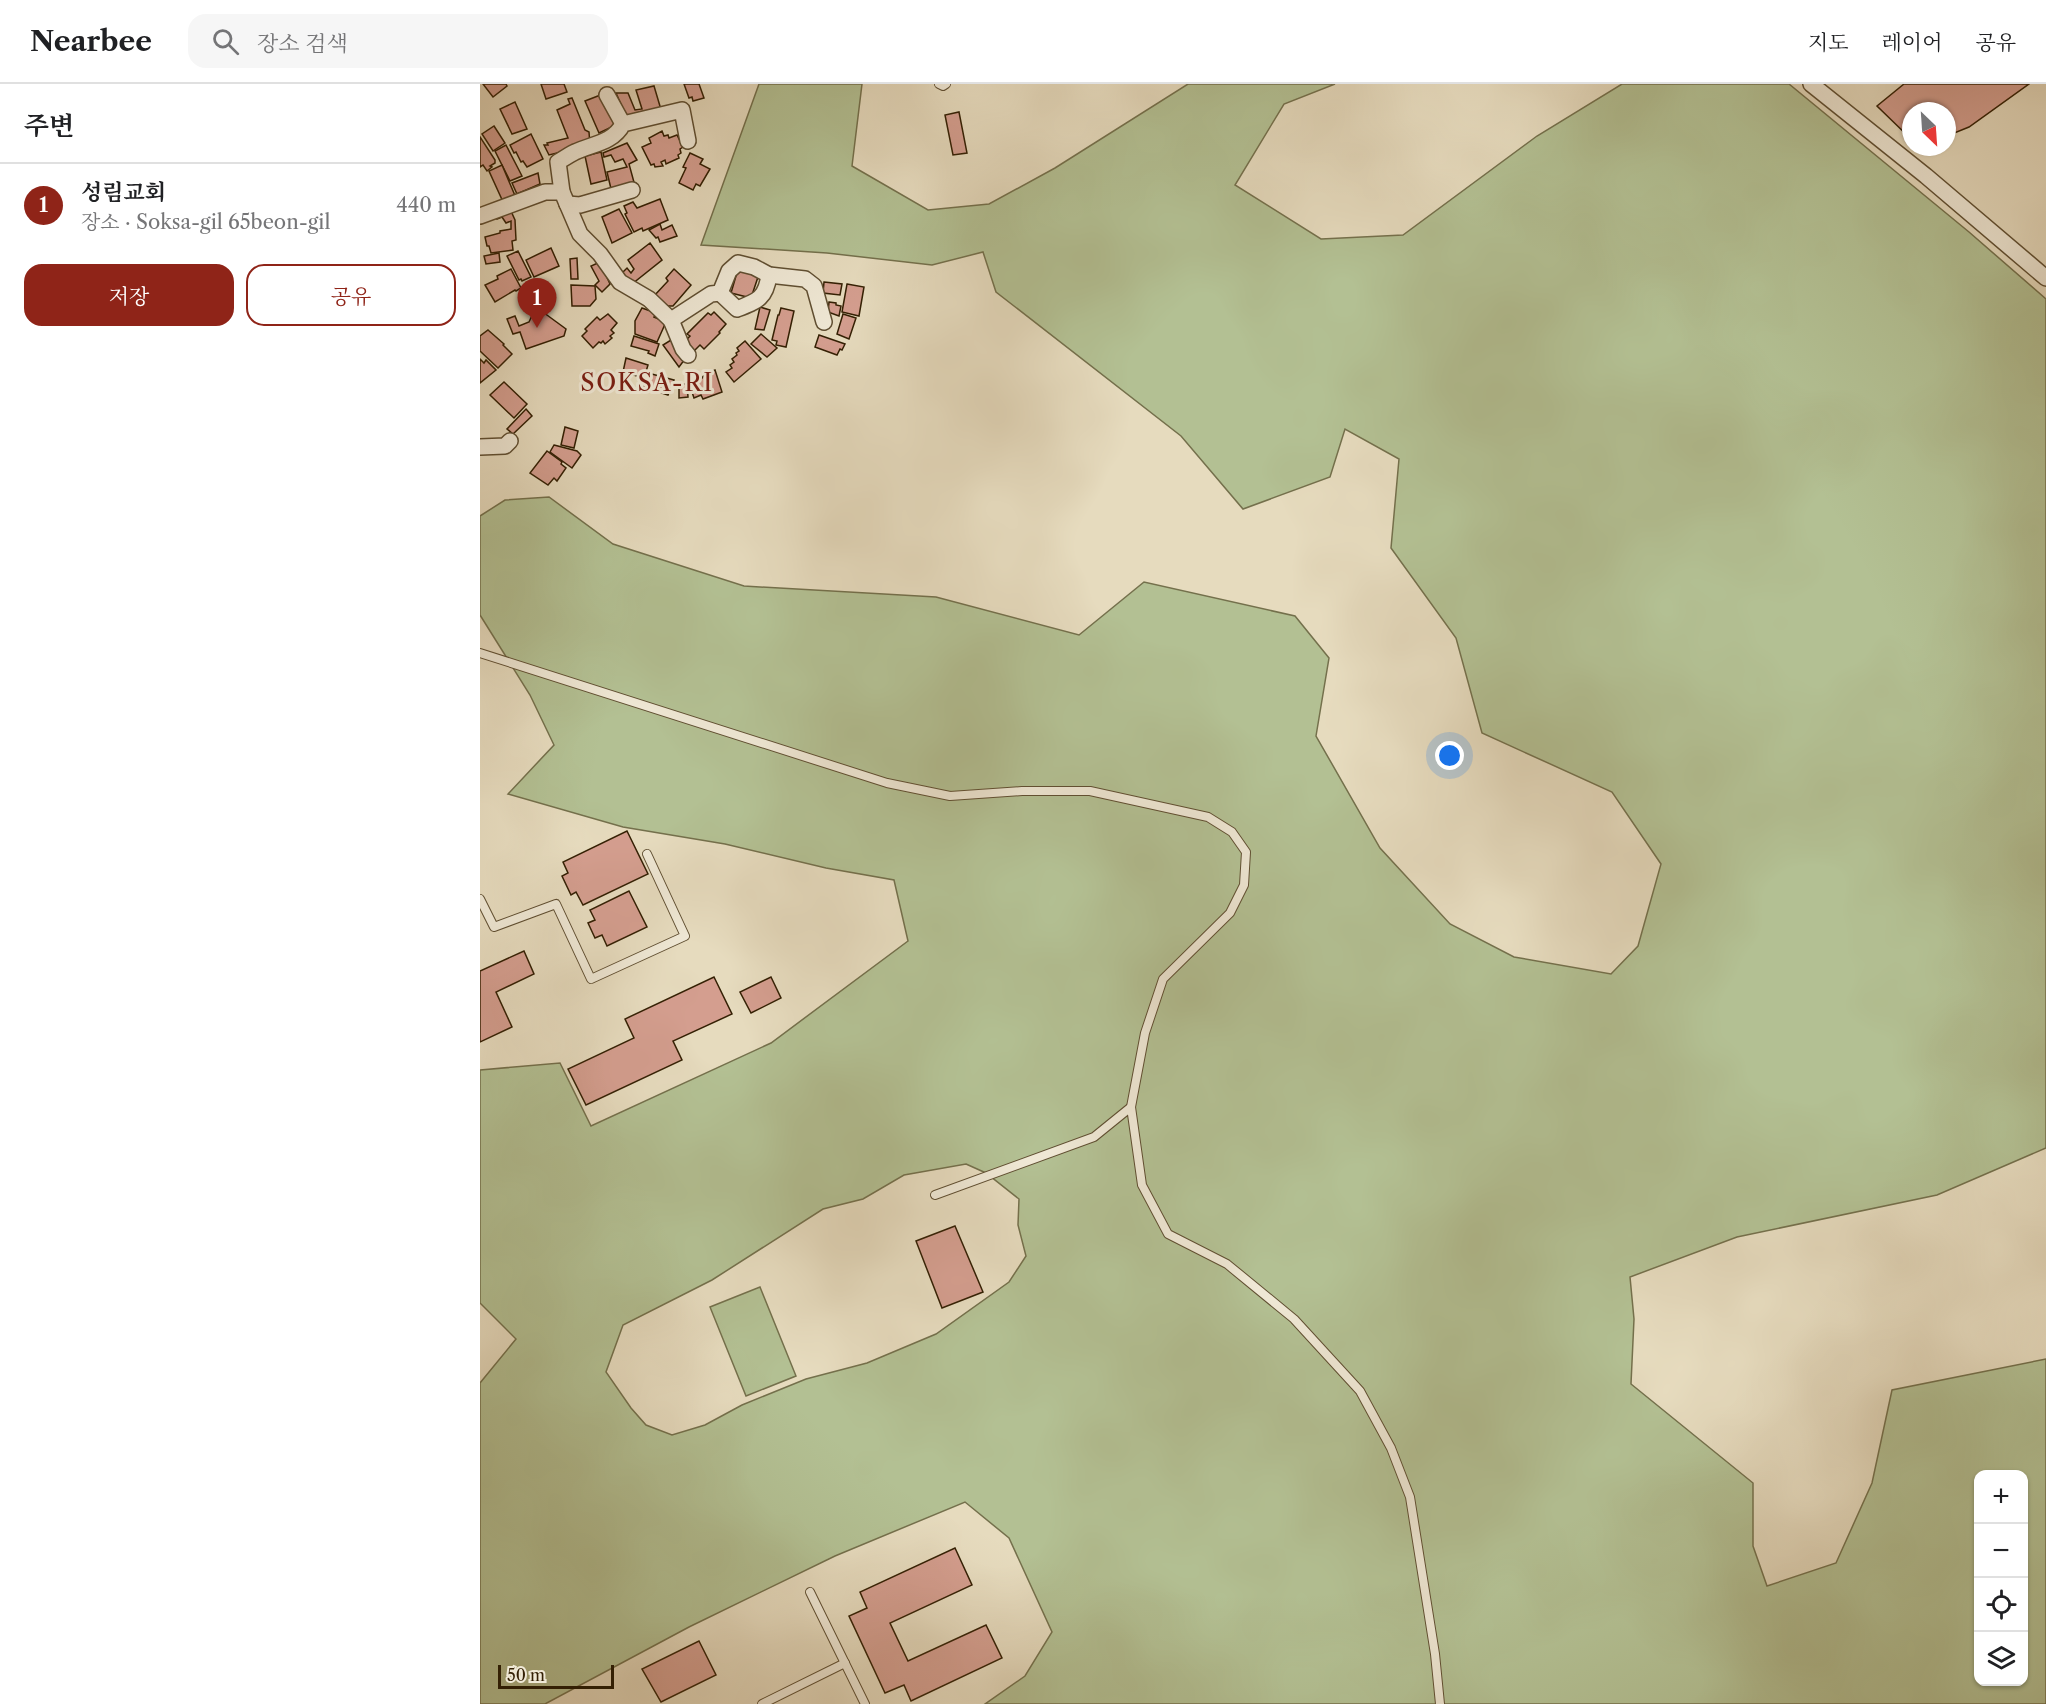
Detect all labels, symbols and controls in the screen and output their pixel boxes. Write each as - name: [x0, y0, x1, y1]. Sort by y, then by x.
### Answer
- search box: [188, 14, 608, 68]
- text: Nearbee: [30, 24, 152, 58]
- icon: search: [209, 25, 242, 58]
- text: 장소 검색: [257, 30, 348, 57]
- text: 지도: [1808, 30, 1849, 55]
- text: 레이어: [1882, 30, 1942, 55]
- text: 공유: [1975, 30, 2016, 55]
- north arrow: [1902, 102, 1956, 156]
- text: 주변: [24, 110, 74, 142]
- text: 성림교회: [81, 179, 166, 206]
- text: 1: [39, 193, 48, 217]
- text: 440 m: [396, 193, 456, 217]
- text: 장소 · Soksa-gil 65beon-gil: [81, 210, 330, 234]
- button: 저장: [24, 264, 234, 326]
- button: 공유: [246, 264, 456, 326]
- pin: 1: [518, 278, 556, 328]
- district label: SOKSA-RI: [580, 368, 714, 397]
- your location: [1435, 741, 1464, 770]
- map controls: [1974, 1470, 2028, 1686]
- button: +: [1974, 1470, 2028, 1524]
- button: −: [1974, 1524, 2028, 1578]
- button: locate: [1974, 1578, 2028, 1632]
- button: layers: [1974, 1632, 2028, 1686]
- scale bar: [498, 1662, 614, 1690]
- text: 50 m: [507, 1665, 545, 1685]

